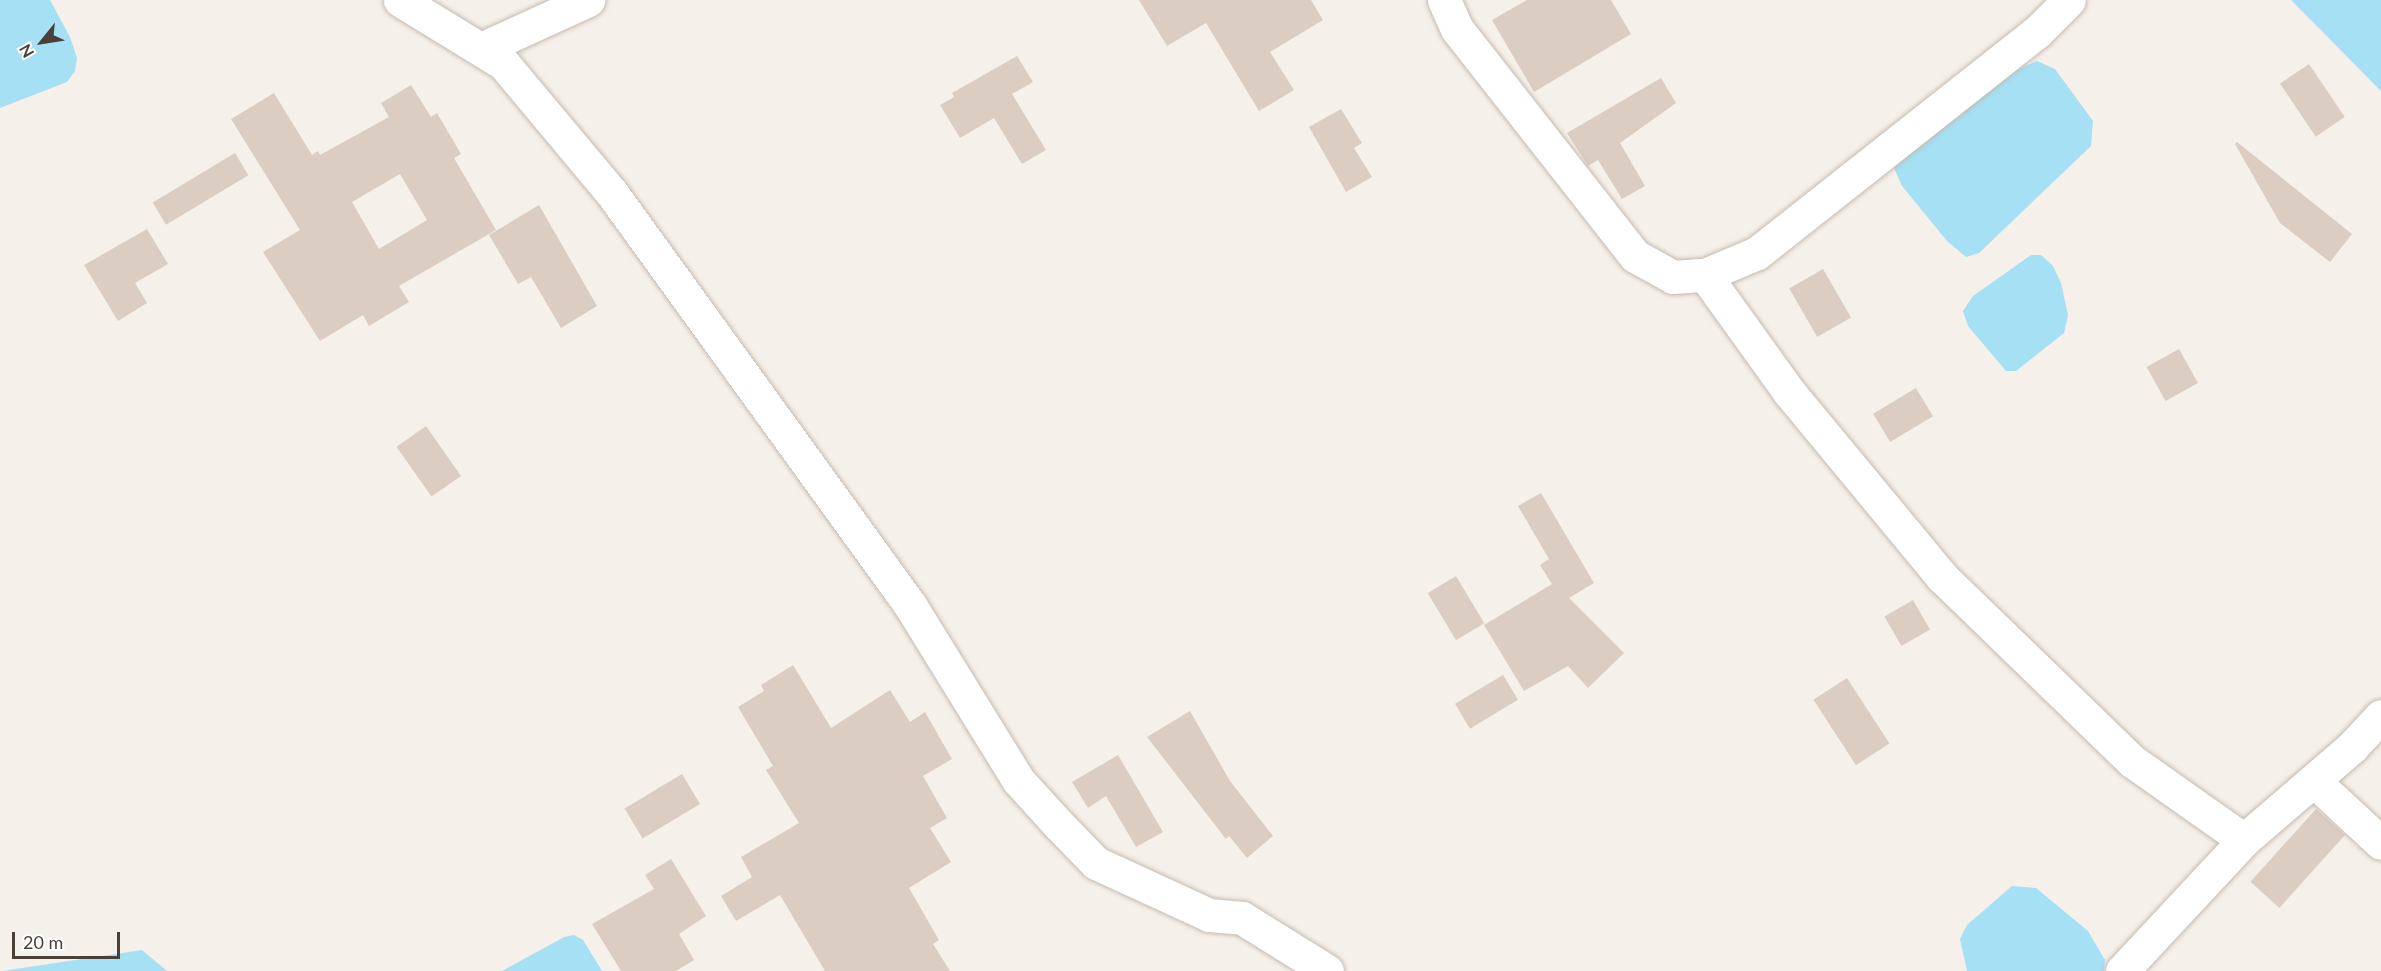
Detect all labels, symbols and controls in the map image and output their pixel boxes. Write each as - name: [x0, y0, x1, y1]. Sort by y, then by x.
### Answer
- north arrow: [12, 12, 72, 72]
- text: N: [15, 41, 37, 61]
- scale bar: [15, 920, 123, 958]
- text: 20 m: [23, 931, 63, 953]

